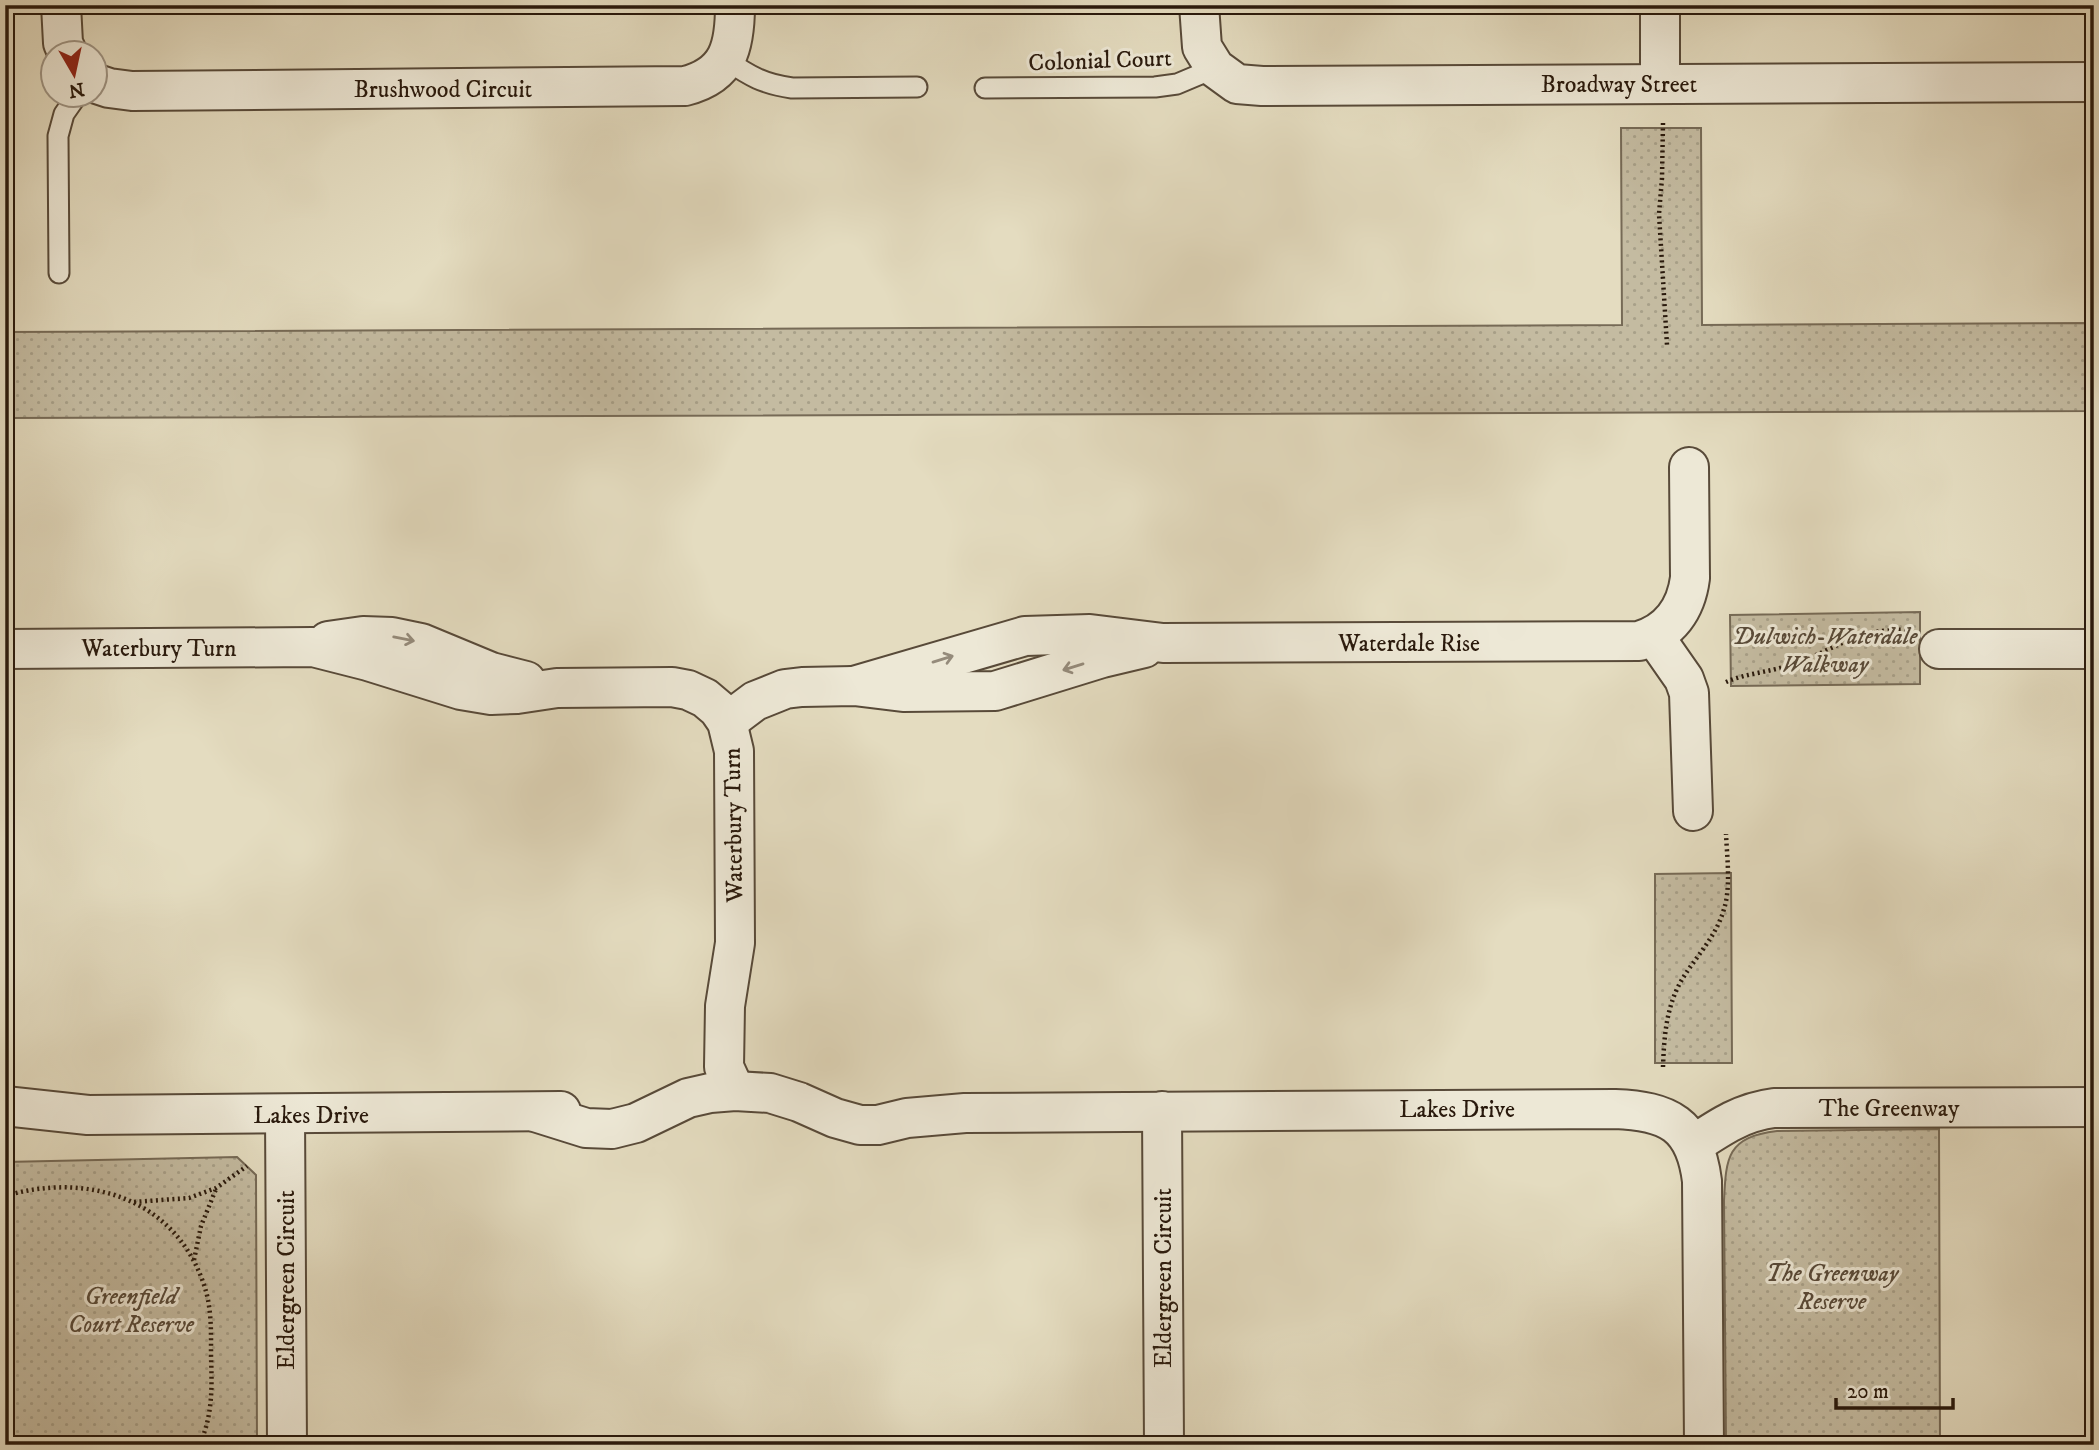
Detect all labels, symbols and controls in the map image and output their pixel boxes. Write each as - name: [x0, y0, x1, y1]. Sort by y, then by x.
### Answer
- north arrow: [38, 38, 108, 108]
- street label: Colonial Court: [1028, 43, 1173, 78]
- street label: Broadway Street: [1541, 70, 1698, 100]
- street label: Brushwood Circuit: [354, 75, 533, 105]
- text: N: [67, 77, 86, 102]
- park label: Dulwich-Waterdale Walkway: [1733, 622, 1918, 680]
- street label: Waterdale Rise: [1337, 629, 1480, 659]
- one-way arrow: [392, 633, 415, 647]
- street label: Waterbury Turn: [80, 634, 237, 664]
- one-way arrow: [931, 652, 953, 665]
- one-way arrow: [1062, 662, 1084, 675]
- street label: Waterbury Turn: [718, 747, 750, 904]
- street label: The Greenway: [1819, 1094, 1960, 1124]
- street label: Lakes Drive: [1399, 1095, 1515, 1125]
- street label: Lakes Drive: [253, 1101, 369, 1131]
- street label: Eldergreen Circuit: [1149, 1188, 1179, 1368]
- street label: Eldergreen Circuit: [272, 1190, 302, 1370]
- park label: The Greenway Reserve: [1766, 1259, 1900, 1317]
- park label: Greenfield Court Reserve: [68, 1282, 195, 1340]
- scale bar: [1836, 1366, 1954, 1410]
- text: 20 m: [1847, 1379, 1889, 1405]

